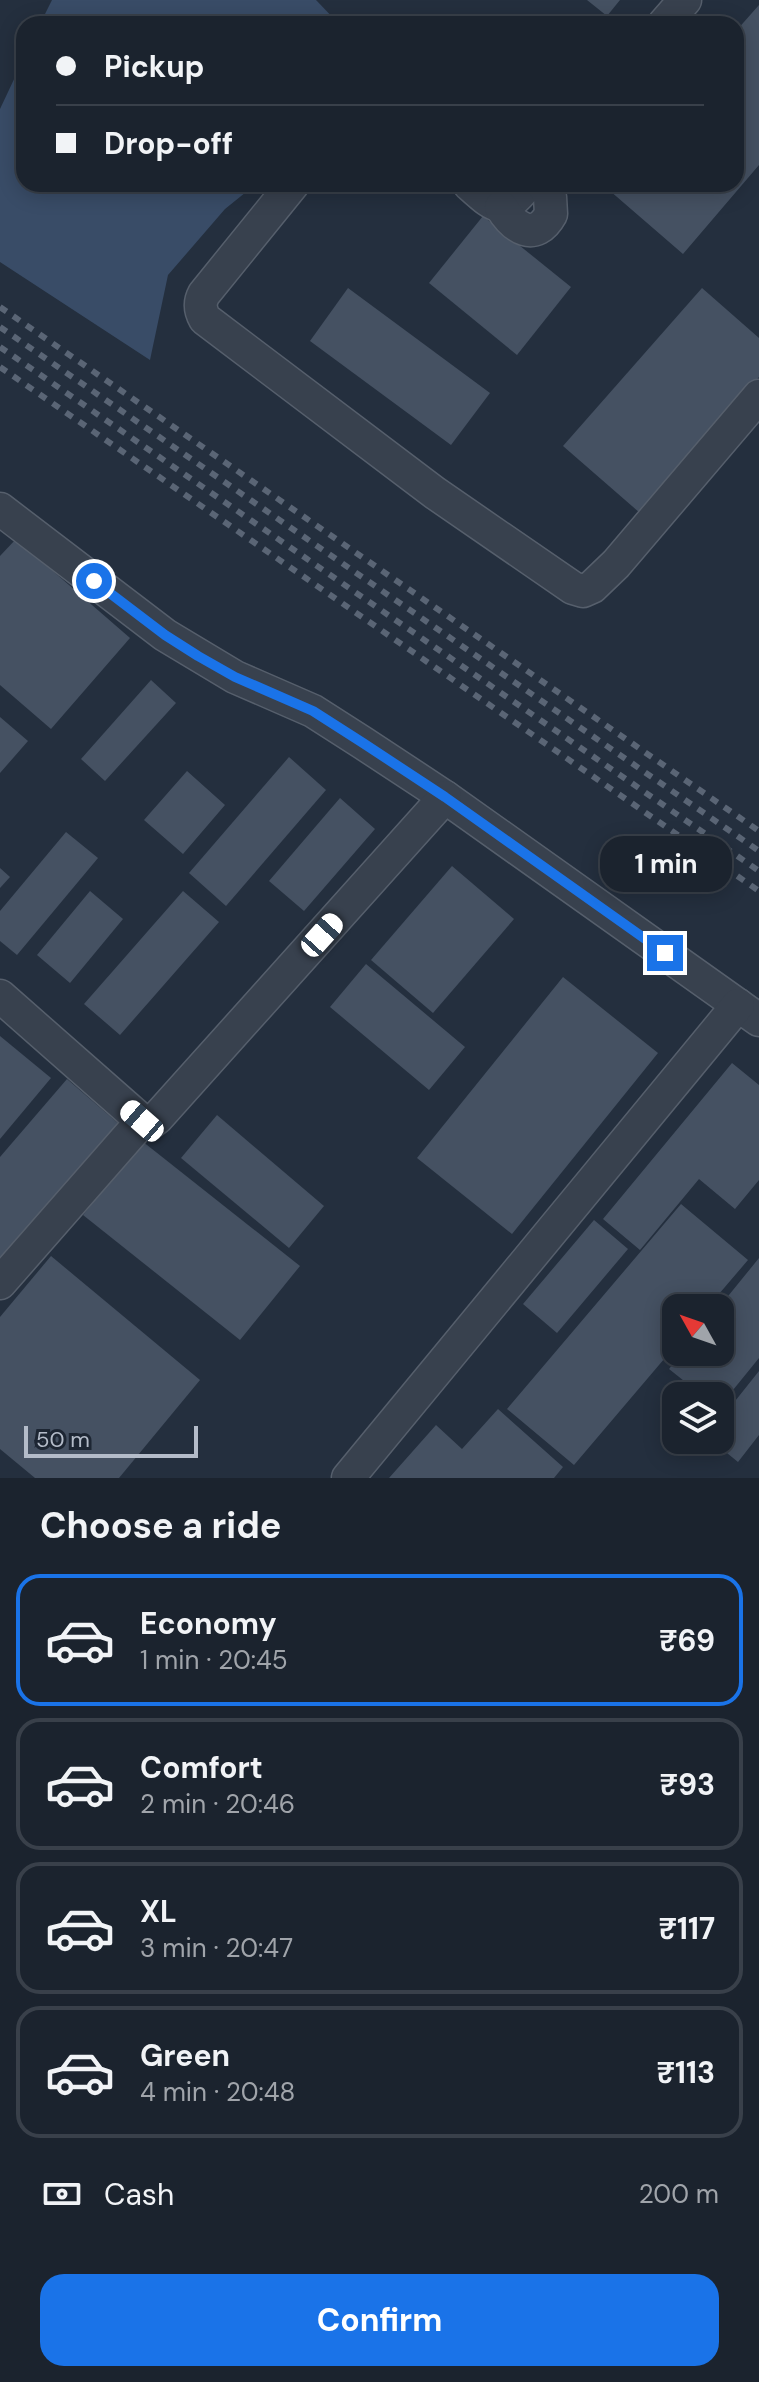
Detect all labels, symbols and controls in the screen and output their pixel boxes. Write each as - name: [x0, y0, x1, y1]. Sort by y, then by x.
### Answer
- text: Pickup: [104, 47, 204, 86]
- text: Drop-off: [104, 124, 233, 163]
- route start: [76, 563, 112, 599]
- callout: 1 min: [599, 837, 731, 893]
- text: 1 min: [634, 847, 698, 881]
- car: [297, 909, 347, 961]
- route end: [647, 935, 683, 971]
- car: [116, 1096, 168, 1146]
- north arrow: [662, 1294, 734, 1366]
- map controls: [662, 1294, 734, 1454]
- button: layers: [662, 1382, 734, 1454]
- scale bar: [24, 1422, 198, 1458]
- text: 50 m: [36, 1425, 90, 1454]
- text: Choose a ride: [40, 1502, 281, 1549]
- icon: car: [44, 1604, 116, 1676]
- text: Economy: [140, 1604, 277, 1643]
- text: ₹69: [659, 1621, 715, 1660]
- text: 1 min · 20:45: [140, 1643, 288, 1677]
- icon: car: [44, 1748, 116, 1820]
- text: Comfort: [140, 1748, 263, 1787]
- text: ₹93: [660, 1765, 715, 1804]
- text: 2 min · 20:46: [140, 1787, 295, 1821]
- icon: car: [44, 1892, 116, 1964]
- text: XL: [140, 1892, 177, 1931]
- text: ₹117: [659, 1909, 715, 1948]
- text: 3 min · 20:47: [140, 1931, 293, 1965]
- icon: car: [44, 2036, 116, 2108]
- text: Green: [140, 2036, 230, 2075]
- text: ₹113: [657, 2053, 715, 2092]
- text: 4 min · 20:48: [140, 2075, 295, 2109]
- icon: cash: [40, 2172, 84, 2216]
- text: Cash: [104, 2175, 174, 2214]
- text: 200 m: [639, 2177, 719, 2211]
- button: Confirm: [40, 2274, 719, 2366]

